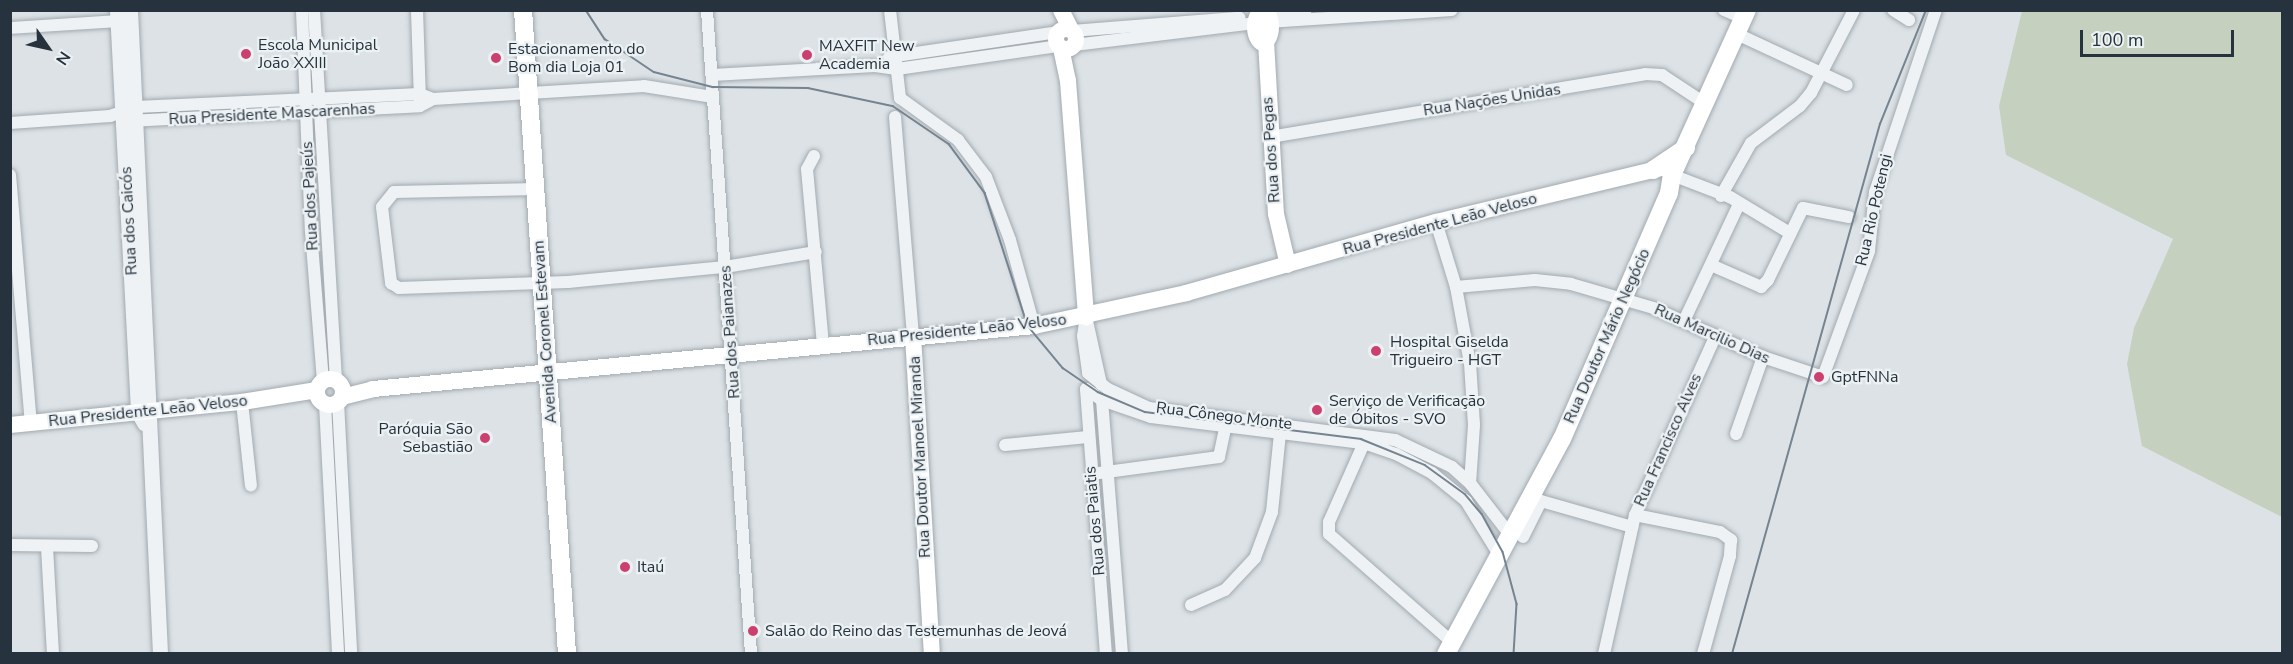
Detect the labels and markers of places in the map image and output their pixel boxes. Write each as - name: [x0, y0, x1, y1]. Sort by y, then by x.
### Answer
- place label: Escola Municipal João XXIII: [258, 35, 377, 73]
- place label: MAXFIT New Academia: [819, 36, 915, 74]
- place label: Estacionamento do Bom dia Loja 01: [508, 39, 645, 77]
- marker: Escola Municipal João XXIII: [239, 47, 253, 61]
- marker: MAXFIT New Academia: [800, 48, 814, 62]
- marker: Estacionamento do Bom dia Loja 01: [489, 51, 503, 65]
- place label: Hospital Giselda Trigueiro - HGT: [1390, 332, 1509, 370]
- marker: Hospital Giselda Trigueiro - HGT: [1367, 342, 1385, 360]
- place label: GptFNNa: [1831, 367, 1898, 387]
- marker: GptFNNa: [1812, 370, 1826, 384]
- place label: Serviço de Verificação de Óbitos - SVO: [1329, 391, 1485, 429]
- marker: Serviço de Verificação de Óbitos - SVO: [1310, 403, 1324, 417]
- place label: Paróquia São Sebastião: [378, 419, 473, 457]
- marker: Paróquia São Sebastião: [478, 431, 492, 445]
- place label: Itaú: [637, 557, 664, 577]
- marker: Itaú: [618, 560, 632, 574]
- place label: Salão do Reino das Testemunhas de Jeová: [765, 621, 1067, 641]
- marker: Salão do Reino das Testemunhas de Jeová: [746, 624, 760, 638]

